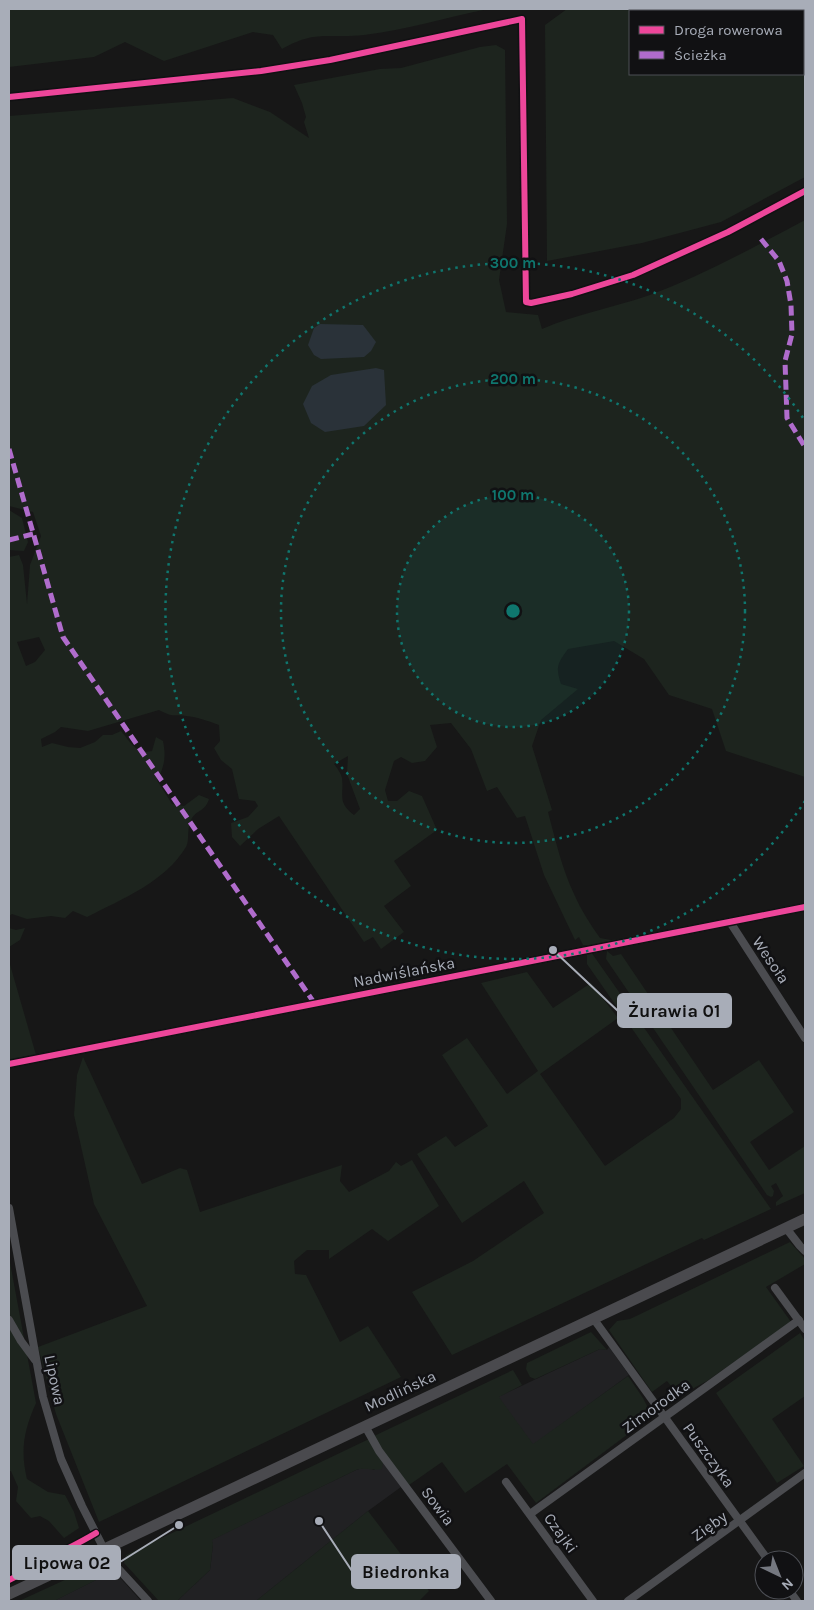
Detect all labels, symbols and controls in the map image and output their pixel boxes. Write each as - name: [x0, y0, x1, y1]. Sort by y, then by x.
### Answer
- legend: [629, 10, 804, 75]
- text: Droga rowerowa: [674, 21, 783, 39]
- text: Ścieżka: [674, 46, 727, 64]
- text: 300 m: [490, 254, 536, 272]
- text: 200 m: [490, 370, 536, 388]
- text: 100 m: [492, 486, 534, 504]
- centre of rings: [504, 602, 522, 620]
- street label: Wesoła: [748, 933, 794, 987]
- street label: Nadwiślańska: [352, 953, 456, 991]
- callout: Żurawia 01: [618, 994, 731, 1027]
- text: Żurawia 01: [628, 1000, 720, 1022]
- street label: Lipowa: [40, 1353, 70, 1407]
- street label: Modlińska: [361, 1366, 439, 1416]
- street label: Zimorodka: [618, 1375, 694, 1437]
- street label: Puszczyka: [679, 1419, 739, 1491]
- street label: Sowia: [417, 1483, 459, 1529]
- street label: Zięby: [687, 1506, 731, 1545]
- street label: Czajki: [540, 1509, 582, 1557]
- callout: Lipowa 02: [13, 1546, 120, 1579]
- north arrow: [754, 1550, 804, 1600]
- text: Lipowa 02: [24, 1552, 110, 1574]
- callout: Biedronka: [352, 1555, 460, 1588]
- text: Biedronka: [362, 1561, 450, 1583]
- text: N: [778, 1574, 797, 1594]

